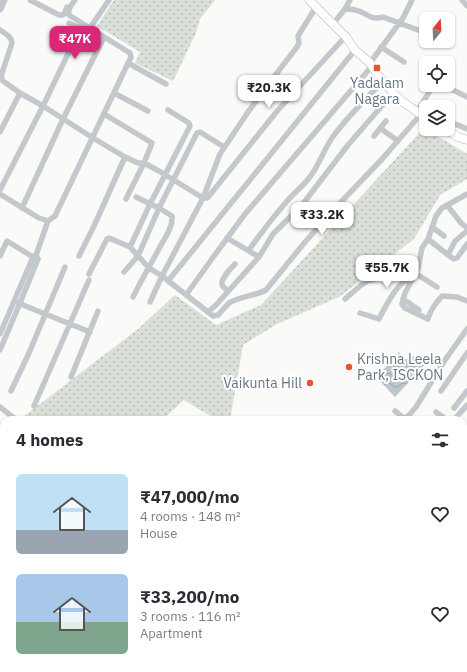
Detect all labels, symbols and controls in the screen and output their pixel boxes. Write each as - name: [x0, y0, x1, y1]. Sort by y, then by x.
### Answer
- north arrow: [419, 12, 455, 48]
- map controls: [419, 12, 455, 136]
- pin: ₹47K: [51, 26, 99, 60]
- text: ₹47K: [59, 30, 91, 47]
- button: locate: [419, 56, 455, 92]
- marker: Yadalam Nagara: [372, 63, 382, 73]
- place label: Yadalam Nagara: [350, 74, 404, 108]
- pin: ₹20.3K: [236, 75, 302, 109]
- text: ₹20.3K: [247, 79, 291, 96]
- button: layers: [419, 100, 455, 136]
- pin: ₹33.2K: [289, 202, 355, 236]
- text: ₹33.2K: [300, 206, 344, 223]
- pin: ₹55.7K: [354, 255, 420, 289]
- text: ₹55.7K: [365, 259, 409, 276]
- place label: Krishna Leela Park, ISCKON: [357, 350, 443, 384]
- marker: Krishna Leela Park, ISCKON: [344, 362, 354, 372]
- place label: Vaikunta Hill: [223, 374, 302, 392]
- marker: Vaikunta Hill: [305, 378, 315, 388]
- text: 4 homes: [16, 429, 83, 451]
- icon: filters: [429, 429, 451, 451]
- text: ₹47,000/mo: [140, 486, 239, 508]
- icon: home: [48, 490, 96, 538]
- icon: heart: [429, 503, 451, 525]
- text: 4 rooms · 148 m²: [140, 508, 241, 525]
- text: House: [140, 525, 177, 542]
- text: ₹33,200/mo: [140, 586, 239, 608]
- icon: home: [48, 590, 96, 638]
- icon: heart: [429, 603, 451, 625]
- text: 3 rooms · 116 m²: [140, 608, 241, 625]
- text: Apartment: [140, 625, 203, 642]

